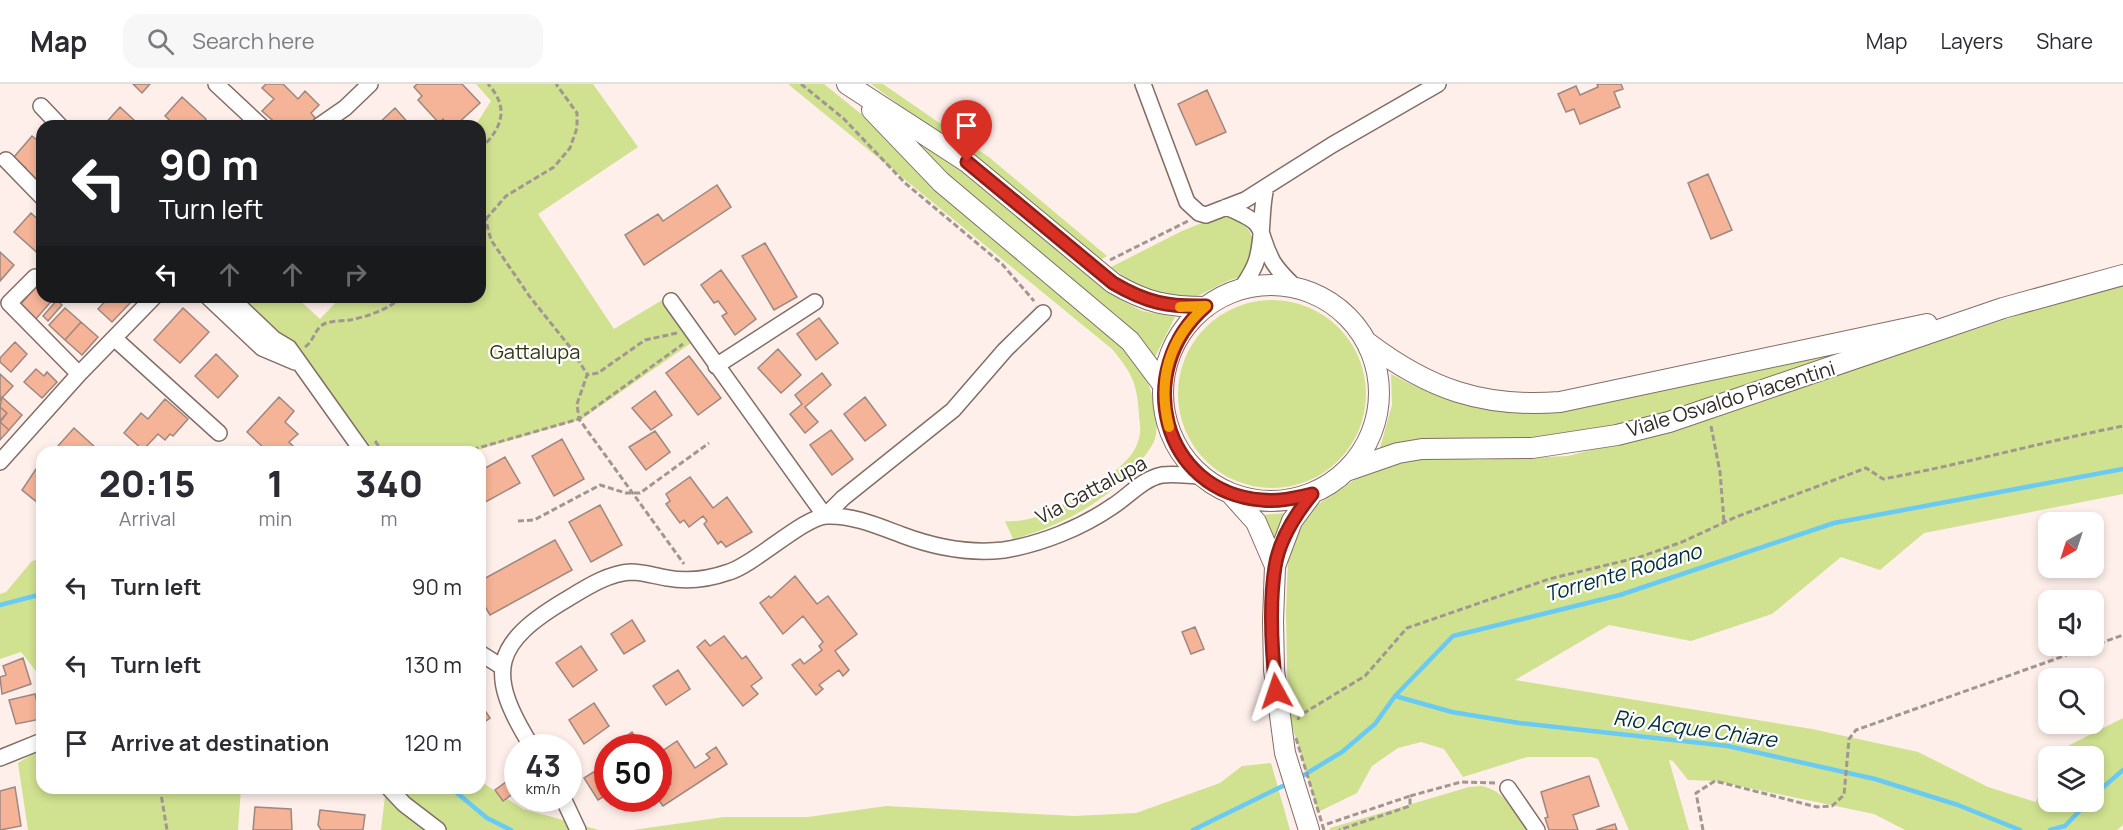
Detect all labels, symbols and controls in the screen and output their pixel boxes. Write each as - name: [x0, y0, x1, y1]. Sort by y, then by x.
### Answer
- search box: [123, 14, 543, 68]
- text: Map: [30, 22, 87, 60]
- icon: search: [144, 25, 177, 58]
- text: Search here: [192, 26, 315, 56]
- text: Map: [1866, 27, 1907, 55]
- text: Layers: [1940, 27, 2003, 55]
- text: Share: [2036, 27, 2093, 55]
- pin: [941, 100, 992, 162]
- icon: arrive: [950, 109, 983, 142]
- text: 90 m: [159, 135, 259, 193]
- icon: left: [60, 144, 138, 222]
- text: Turn left: [159, 190, 263, 227]
- icon: left: [150, 258, 183, 291]
- icon: ahead: [213, 258, 246, 291]
- icon: ahead: [276, 258, 309, 291]
- icon: right: [339, 258, 372, 291]
- park label: Gattalupa: [490, 338, 580, 365]
- street label: Viale Osvaldo Piacentini: [1623, 354, 1838, 443]
- street label: Via Gattalupa: [1031, 449, 1151, 530]
- text: 20:15: [99, 459, 196, 508]
- text: 1: [267, 459, 284, 508]
- text: 340: [355, 459, 423, 508]
- text: Arrival: [119, 505, 176, 532]
- text: min: [259, 505, 292, 532]
- text: m: [381, 505, 398, 532]
- north arrow: [2038, 512, 2104, 578]
- map controls: [2038, 512, 2104, 812]
- water label: Torrente Rodano: [1541, 536, 1706, 608]
- icon: left: [60, 571, 93, 604]
- text: Turn left: [111, 572, 201, 602]
- text: 90 m: [412, 572, 462, 602]
- button: sound: [2038, 590, 2104, 656]
- icon: left: [60, 649, 93, 682]
- text: Turn left: [111, 650, 201, 680]
- text: 130 m: [405, 650, 462, 680]
- position arrow: [1244, 659, 1308, 723]
- button: search: [2038, 668, 2104, 734]
- water label: Rio Acque Chiare: [1612, 703, 1780, 754]
- icon: arrive: [60, 727, 93, 760]
- text: Arrive at destination: [111, 728, 329, 758]
- text: 120 m: [404, 728, 462, 758]
- speed limit sign: 50: [594, 734, 672, 812]
- text: 43: [525, 745, 561, 786]
- button: layers: [2038, 746, 2104, 812]
- text: km/h: [526, 778, 560, 799]

